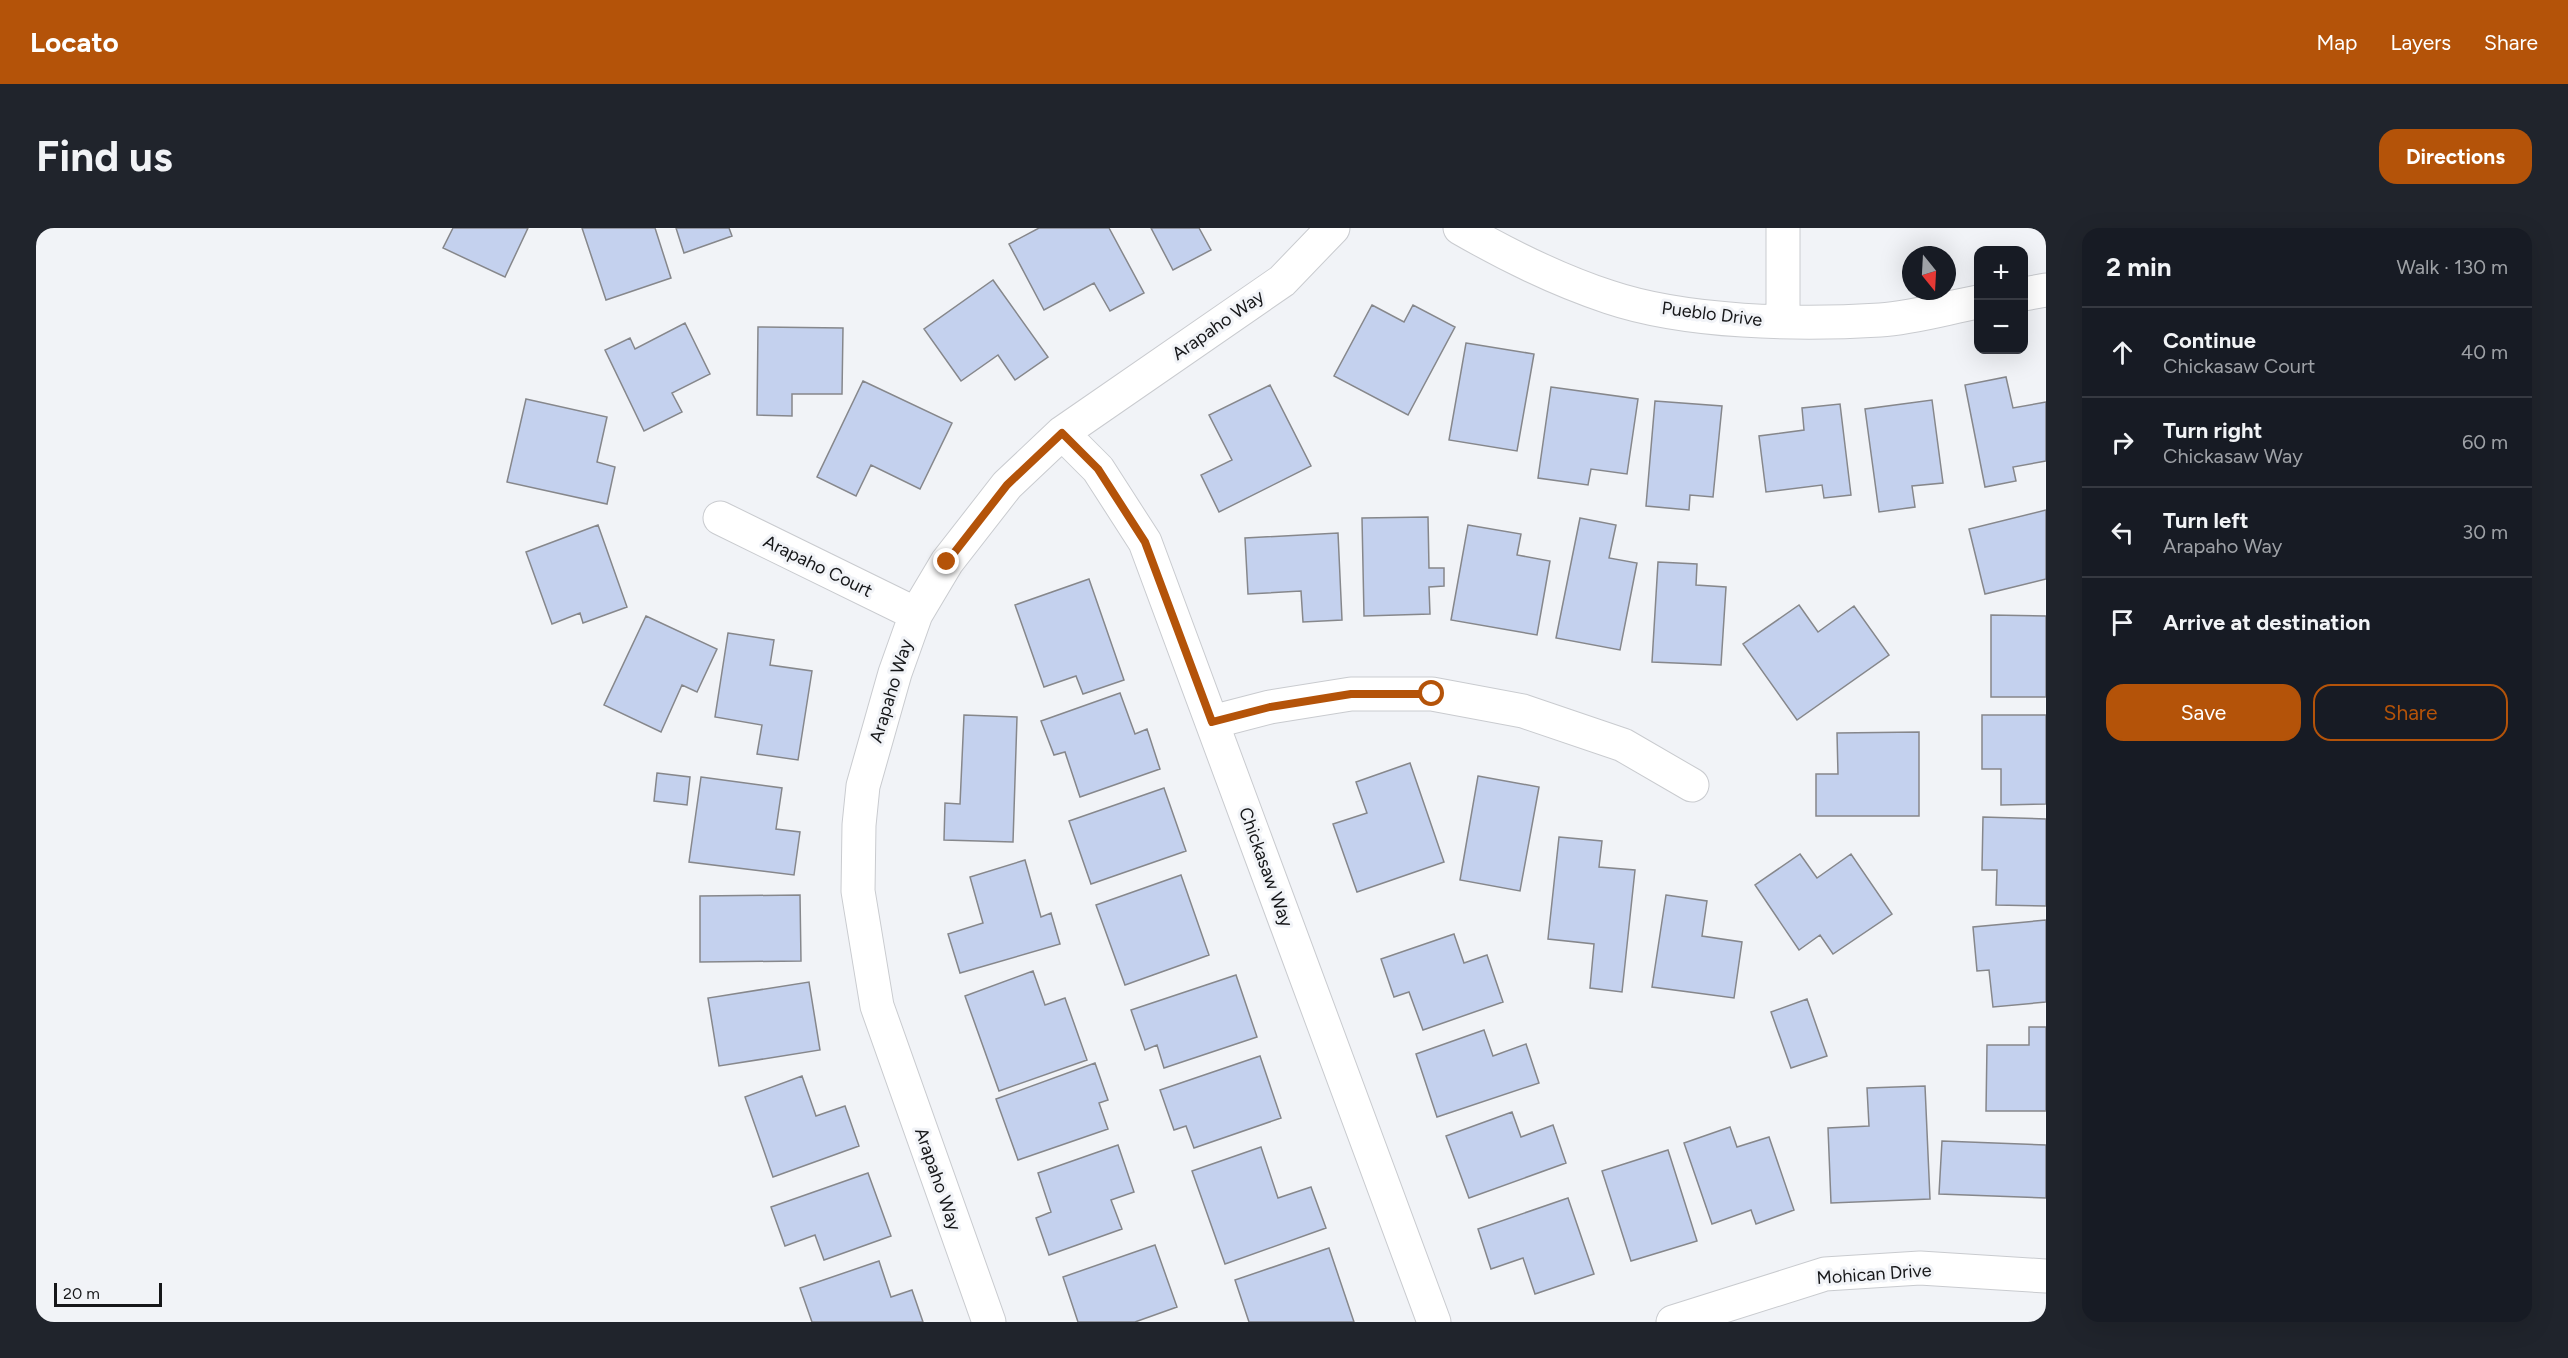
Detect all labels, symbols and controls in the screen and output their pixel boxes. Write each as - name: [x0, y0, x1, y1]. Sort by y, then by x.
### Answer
- text: Locato: [30, 25, 119, 59]
- text: Map: [2317, 30, 2357, 55]
- text: Layers: [2390, 30, 2451, 55]
- text: Share: [2484, 30, 2538, 55]
- button: Directions: [2379, 129, 2532, 184]
- text: Find us: [36, 131, 173, 182]
- north arrow: [1902, 246, 1956, 300]
- map controls: [1974, 246, 2028, 354]
- button: +: [1974, 246, 2028, 300]
- text: 2 min: [2106, 251, 2172, 283]
- text: Walk · 130 m: [2396, 255, 2508, 279]
- street label: Arapaho Way: [1168, 285, 1269, 365]
- street label: Pueblo Drive: [1660, 297, 1764, 331]
- button: −: [1974, 300, 2028, 354]
- text: Continue: [2163, 327, 2256, 354]
- icon: ahead: [2106, 336, 2139, 369]
- text: 40 m: [2461, 340, 2508, 364]
- text: Chickasaw Court: [2163, 354, 2315, 378]
- text: Turn right: [2163, 417, 2262, 444]
- icon: right: [2106, 426, 2139, 459]
- text: 60 m: [2462, 430, 2508, 454]
- text: Chickasaw Way: [2163, 444, 2303, 468]
- text: Turn left: [2163, 507, 2249, 534]
- icon: left: [2106, 516, 2139, 549]
- text: 30 m: [2462, 520, 2508, 544]
- street label: Arapaho Court: [760, 530, 876, 602]
- text: Arapaho Way: [2163, 534, 2282, 558]
- route end: [933, 548, 959, 574]
- icon: arrive: [2106, 606, 2139, 639]
- text: Arrive at destination: [2163, 609, 2371, 636]
- street label: Arapaho Way: [865, 636, 917, 746]
- route start: [1418, 680, 1444, 706]
- button: Save: [2106, 684, 2301, 741]
- button: Share: [2313, 684, 2508, 741]
- street label: Chickasaw Way: [1234, 804, 1298, 930]
- street label: Arapaho Way: [910, 1125, 966, 1234]
- street label: Mohican Drive: [1816, 1259, 1932, 1289]
- scale bar: [54, 1280, 162, 1308]
- text: 20 m: [63, 1284, 100, 1303]

